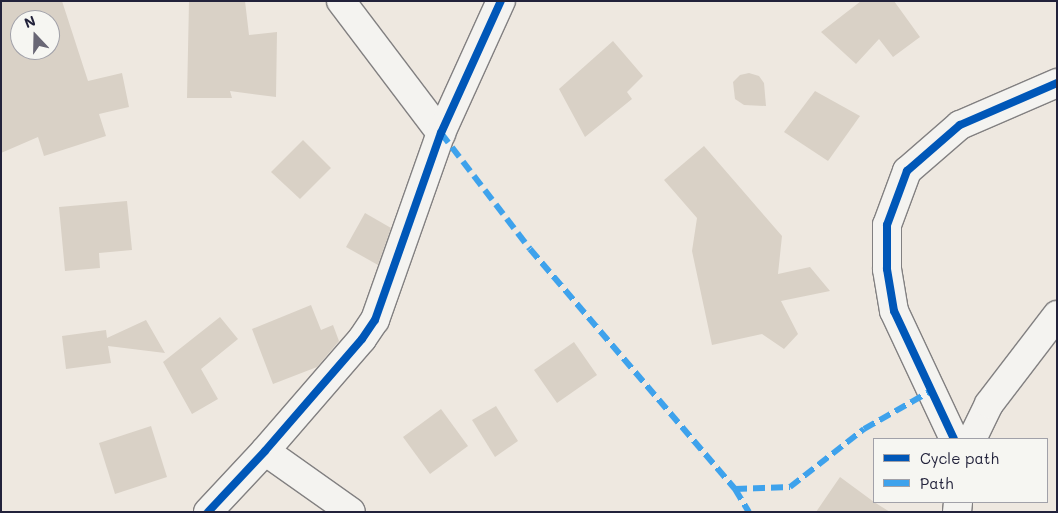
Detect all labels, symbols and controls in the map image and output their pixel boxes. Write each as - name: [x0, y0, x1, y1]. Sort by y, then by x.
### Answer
- north arrow: [10, 10, 60, 60]
- text: N: [21, 11, 38, 32]
- legend: [873, 438, 1048, 503]
- text: Cycle path: [920, 448, 999, 468]
- text: Path: [920, 473, 954, 493]

